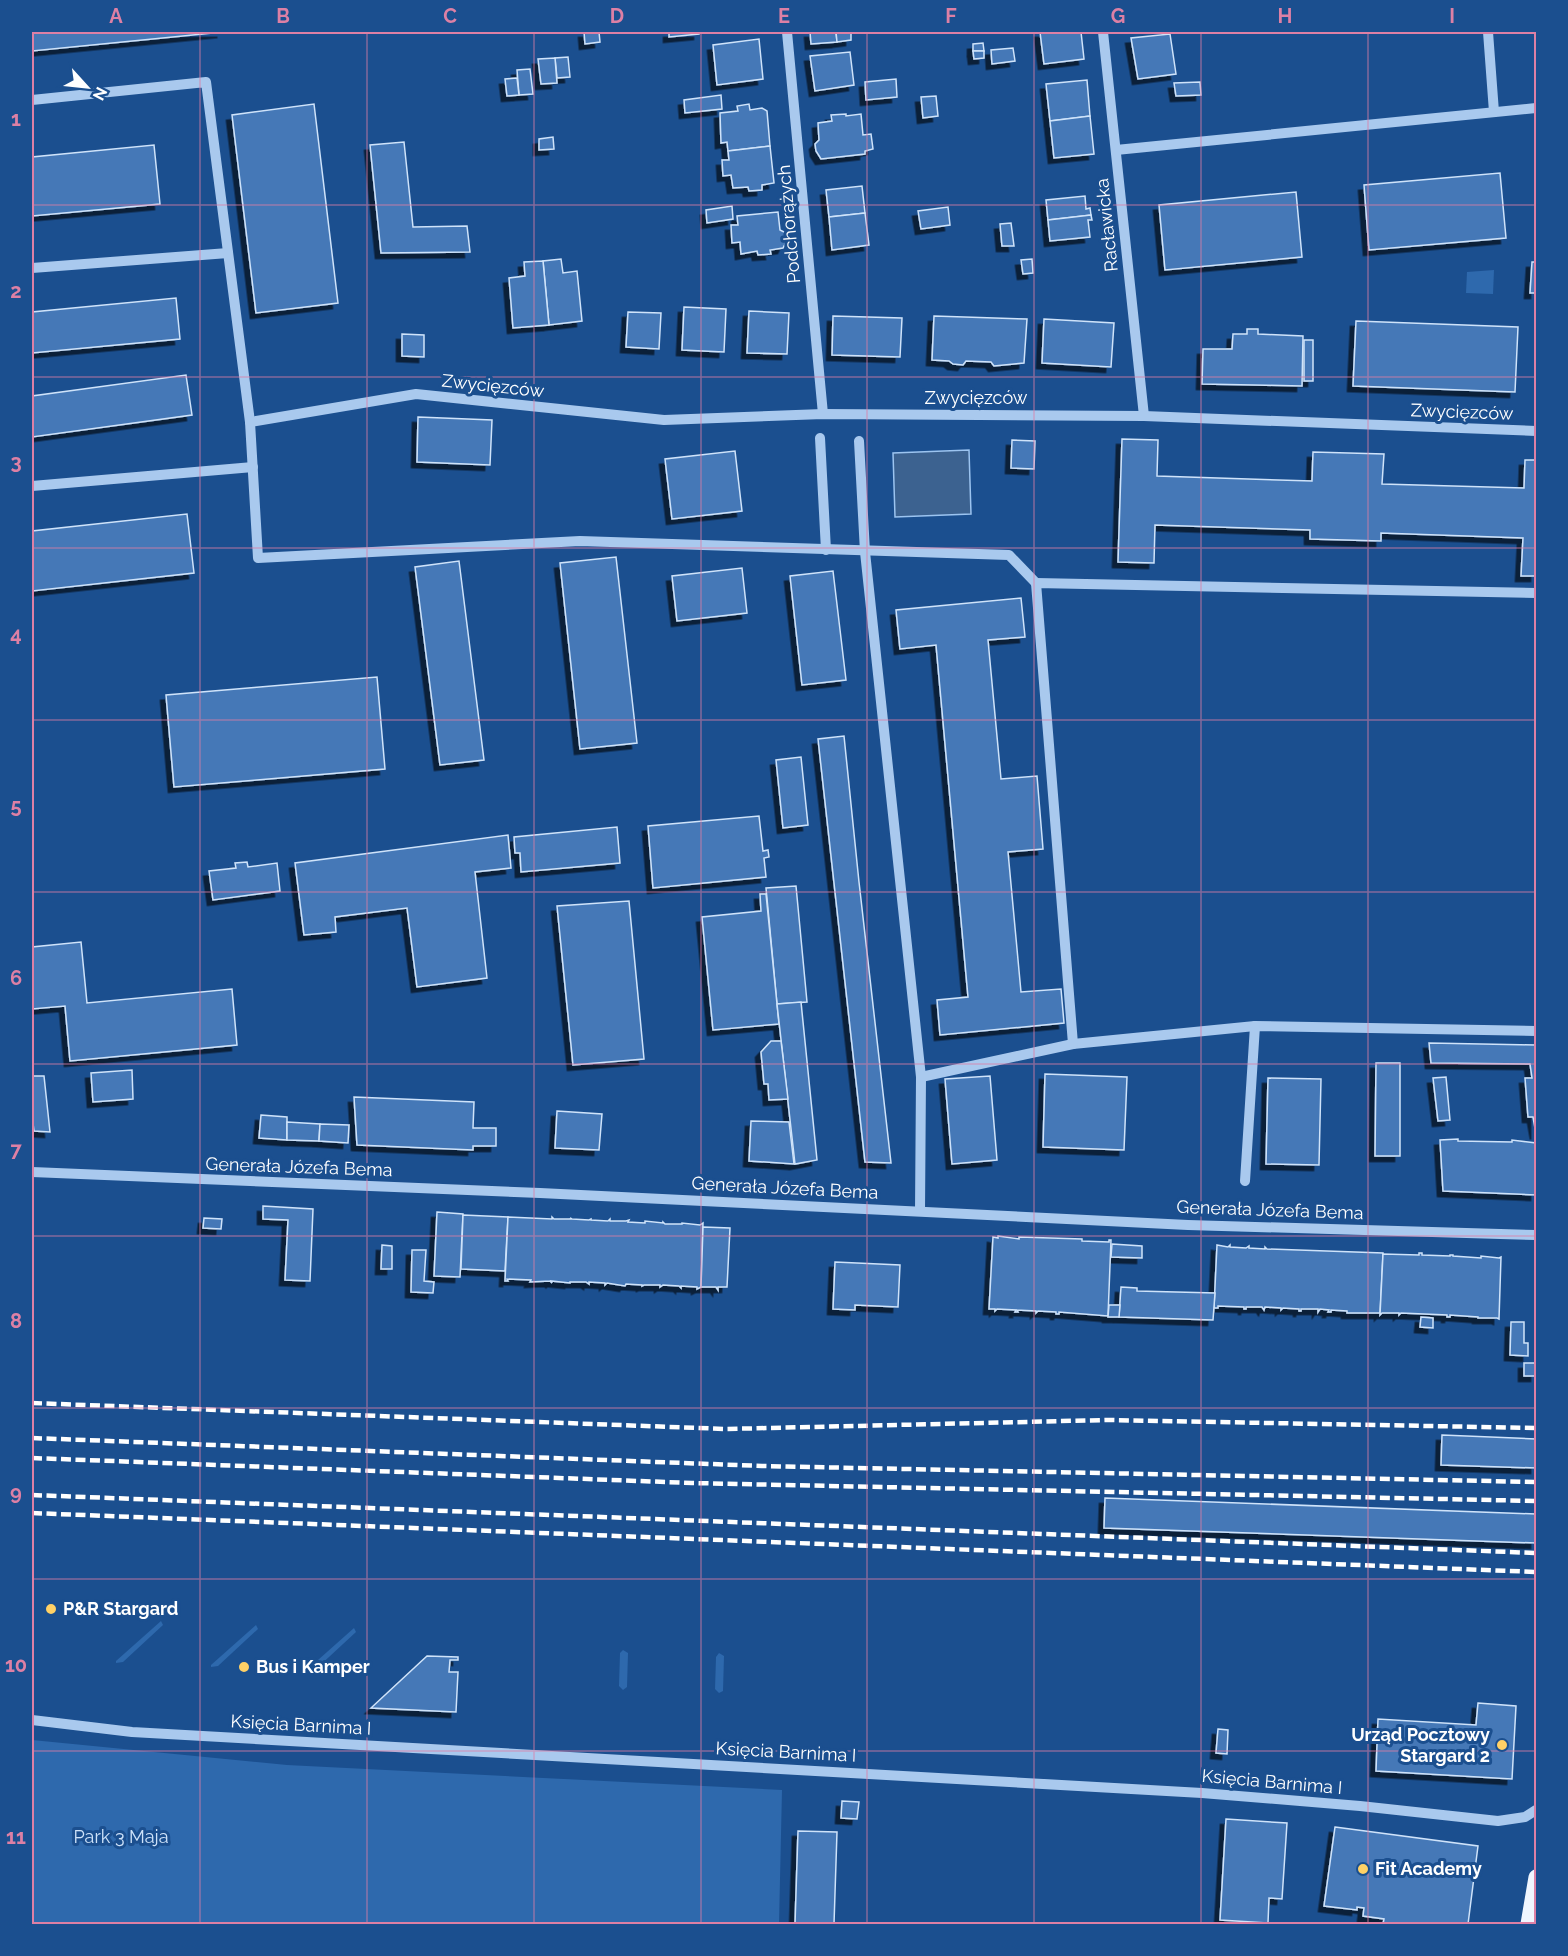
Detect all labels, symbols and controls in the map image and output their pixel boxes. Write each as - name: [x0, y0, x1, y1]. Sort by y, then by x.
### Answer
- text: A: [109, 4, 123, 28]
- text: B: [276, 4, 290, 28]
- text: C: [443, 4, 457, 28]
- text: D: [610, 4, 624, 28]
- text: E: [778, 4, 790, 28]
- text: F: [945, 4, 957, 28]
- text: G: [1111, 4, 1125, 28]
- text: H: [1278, 4, 1292, 28]
- text: I: [1449, 4, 1455, 28]
- north arrow: [57, 57, 117, 117]
- text: N: [89, 84, 111, 103]
- text: 1: [11, 107, 21, 131]
- street label: Podchorążych: [773, 164, 804, 284]
- street label: Racławicka: [1091, 177, 1122, 273]
- text: 2: [10, 279, 22, 303]
- street label: Zwycięzców: [441, 370, 546, 401]
- street label: Zwycięzców: [925, 387, 1028, 408]
- street label: Zwycięzców: [1410, 399, 1514, 424]
- text: 3: [10, 450, 22, 474]
- text: 4: [10, 622, 22, 646]
- text: 5: [10, 794, 22, 818]
- text: 6: [10, 966, 22, 990]
- text: 7: [10, 1138, 22, 1162]
- street label: Generała Józefa Bema: [205, 1153, 393, 1180]
- street label: Generała Józefa Bema: [691, 1172, 879, 1203]
- street label: Generała Józefa Bema: [1176, 1196, 1364, 1223]
- text: 8: [10, 1309, 22, 1333]
- text: 9: [10, 1481, 22, 1505]
- place label: P&R Stargard: [63, 1598, 179, 1619]
- marker: P&R Stargard: [44, 1602, 58, 1616]
- text: 10: [5, 1653, 27, 1677]
- place label: Bus i Kamper: [256, 1656, 370, 1677]
- marker: Bus i Kamper: [237, 1660, 251, 1674]
- street label: Księcia Barnima I: [230, 1710, 372, 1739]
- place label: Urząd Pocztowy Stargard 2: [1351, 1724, 1490, 1766]
- street label: Księcia Barnima I: [715, 1737, 857, 1766]
- marker: Urząd Pocztowy Stargard 2: [1495, 1738, 1509, 1752]
- street label: Księcia Barnima I: [1201, 1765, 1343, 1798]
- text: 11: [6, 1825, 26, 1849]
- park label: Park 3 Maja: [74, 1826, 168, 1847]
- place label: Fit Academy: [1375, 1858, 1482, 1879]
- marker: Fit Academy: [1356, 1862, 1370, 1876]

